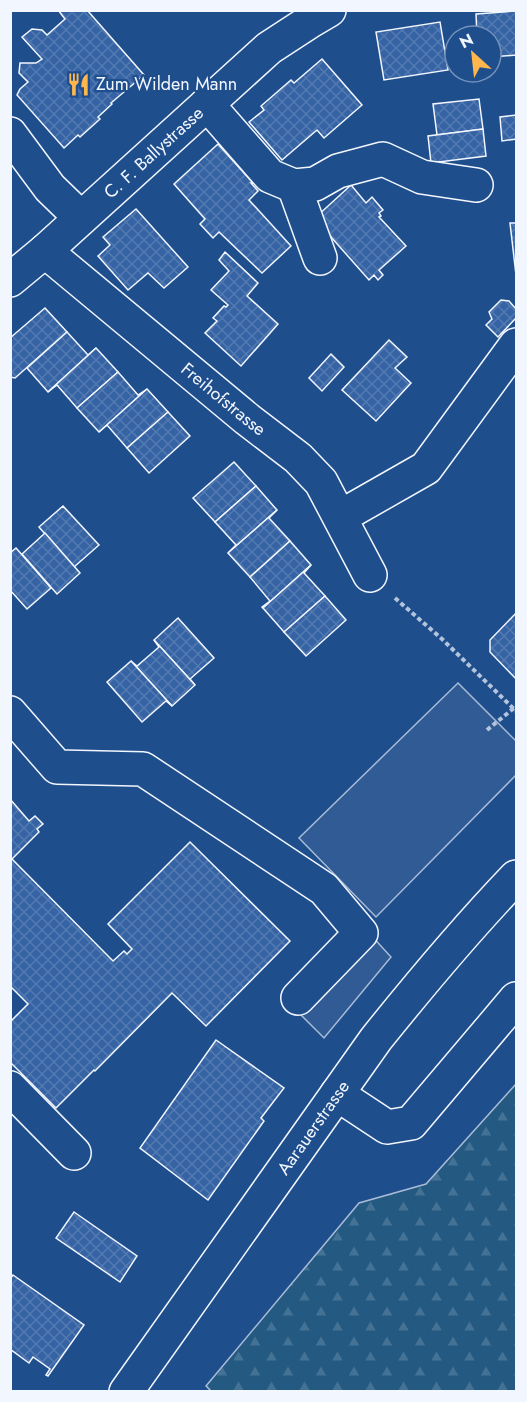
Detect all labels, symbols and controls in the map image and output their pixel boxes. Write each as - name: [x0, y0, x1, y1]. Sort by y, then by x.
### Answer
- north arrow: [443, 24, 503, 84]
- text: N: [456, 28, 477, 54]
- restaurant icon: Zum Wilden Mann: [65, 71, 91, 97]
- place label: Zum Wilden Mann: [96, 71, 237, 97]
- street label: C. F. Ballystrasse: [98, 100, 209, 205]
- street label: Freihofstrasse: [175, 356, 271, 442]
- street label: Aarauerstrasse: [271, 1075, 356, 1180]

